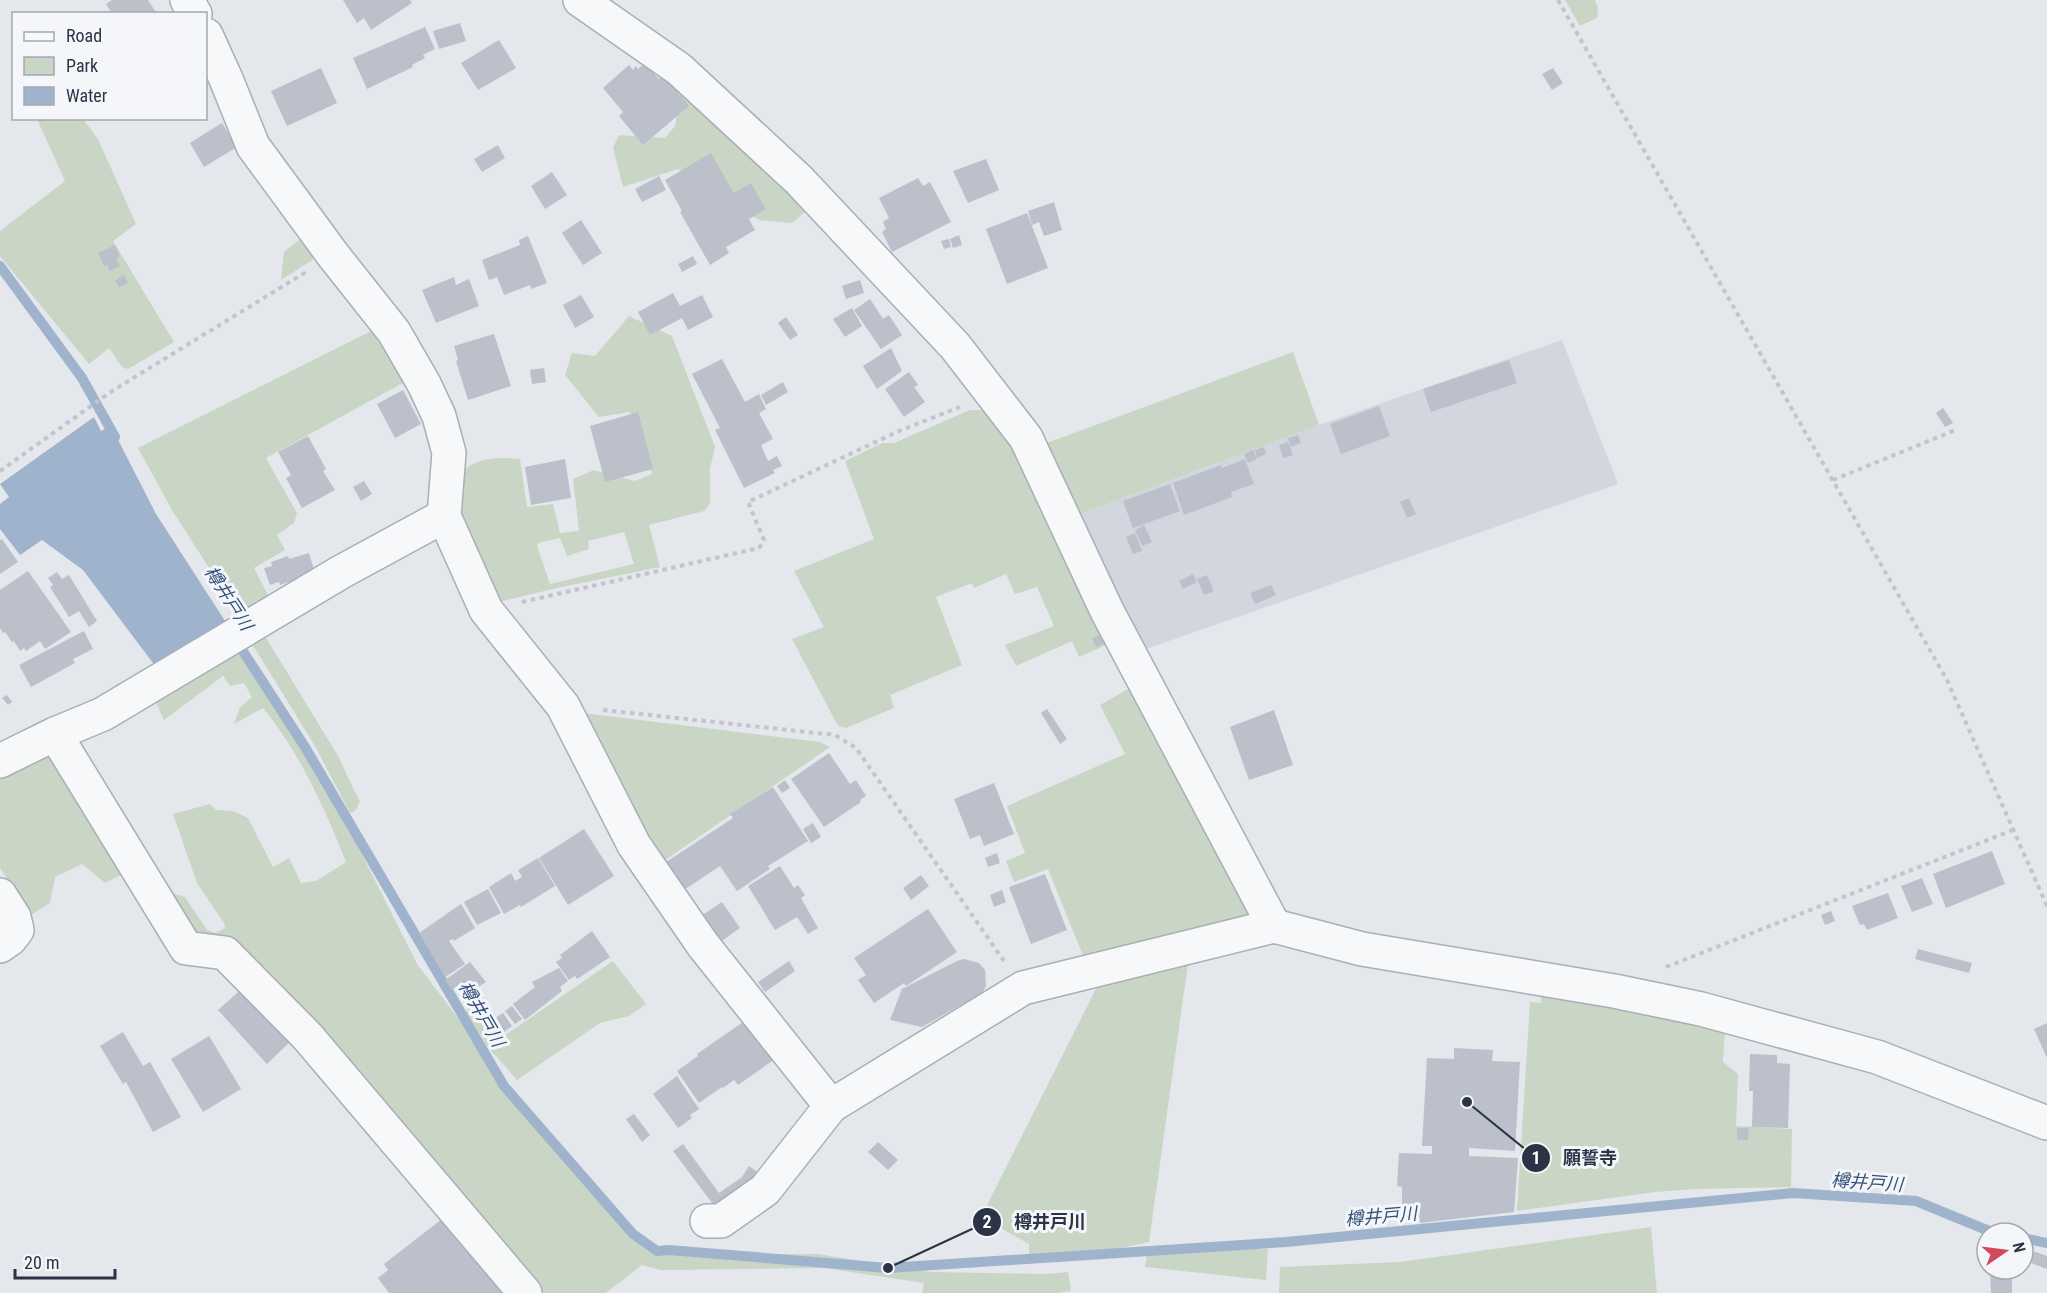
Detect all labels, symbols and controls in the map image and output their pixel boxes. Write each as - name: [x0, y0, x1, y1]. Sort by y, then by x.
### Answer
- legend: [12, 12, 207, 120]
- text: Road: [66, 25, 102, 46]
- text: Park: [66, 55, 98, 76]
- text: Water: [66, 85, 108, 106]
- water label: 樽井戸川: [201, 562, 259, 636]
- water label: 樽井戸川: [455, 978, 510, 1052]
- callout: 願誓寺: [1521, 1140, 1629, 1176]
- text: 1: [1531, 1147, 1541, 1168]
- text: 願誓寺: [1563, 1147, 1617, 1168]
- water label: 樽井戸川: [1830, 1169, 1906, 1195]
- water label: 樽井戸川: [1344, 1202, 1420, 1230]
- callout: 樽井戸川: [972, 1204, 1098, 1240]
- text: 2: [982, 1211, 992, 1232]
- text: 樽井戸川: [1014, 1211, 1086, 1232]
- north arrow: [1975, 1221, 2035, 1281]
- text: N: [2009, 1240, 2029, 1255]
- scale bar: [15, 1242, 116, 1280]
- text: 20 m: [24, 1252, 59, 1273]

